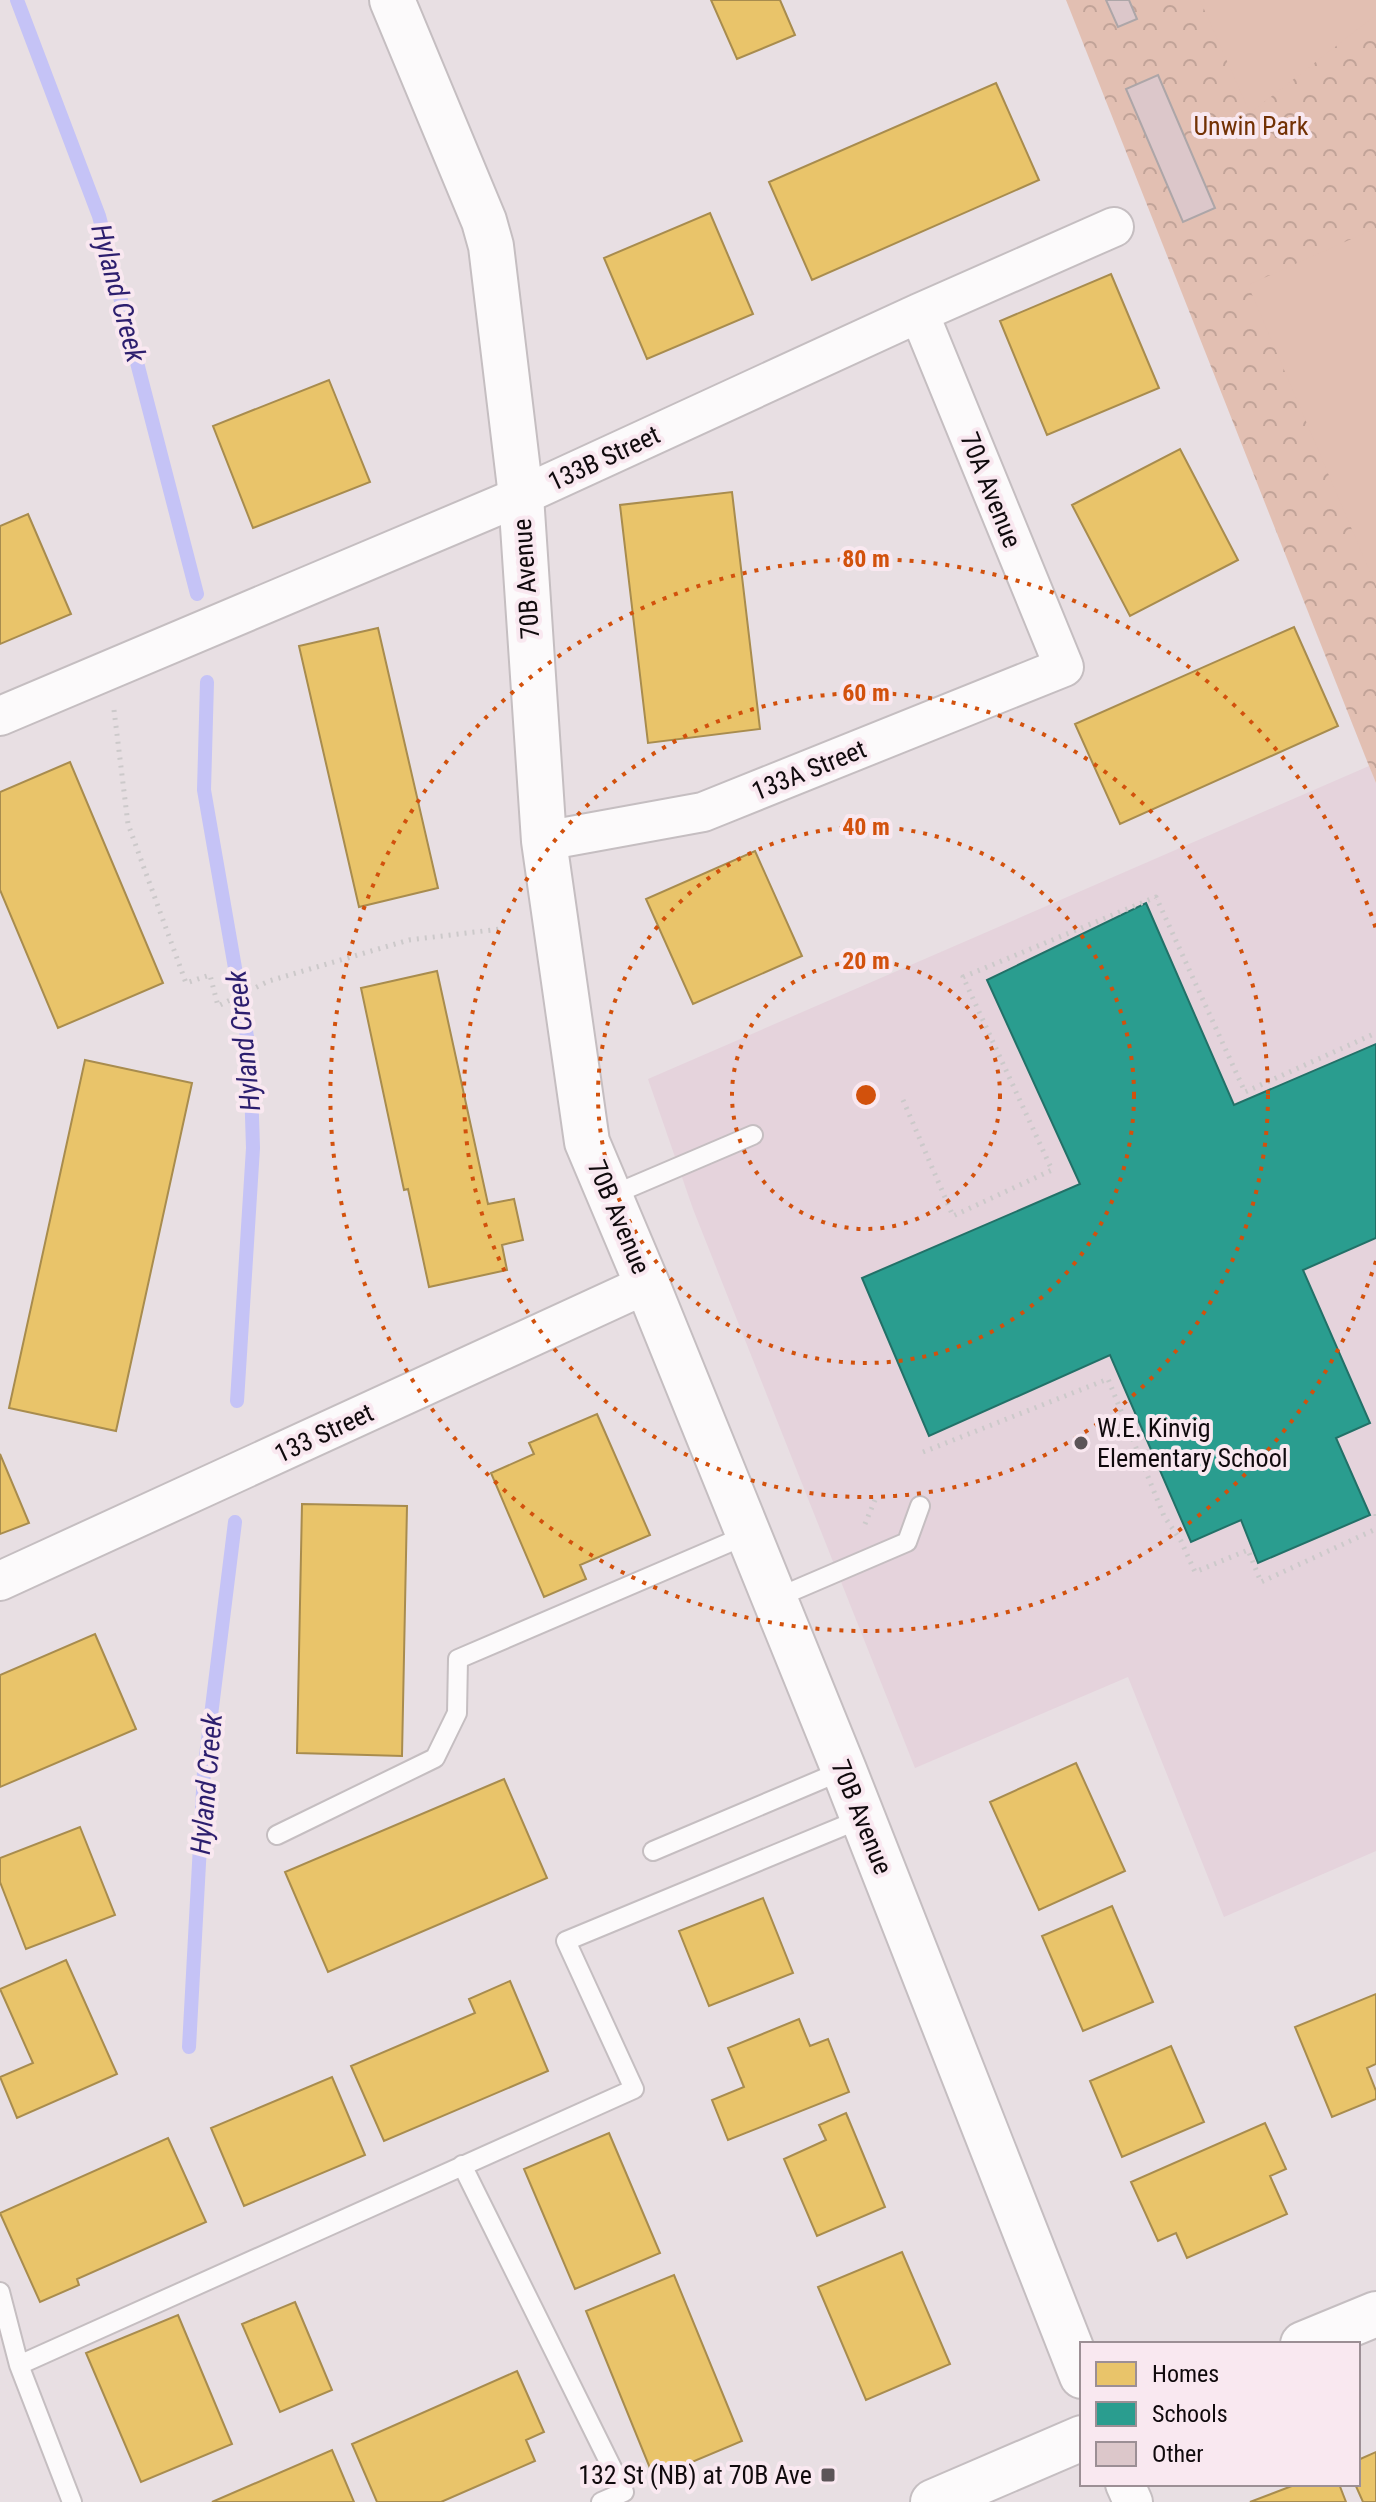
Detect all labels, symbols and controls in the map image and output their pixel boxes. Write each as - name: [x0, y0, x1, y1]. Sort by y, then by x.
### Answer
- park label: Unwin Park: [1194, 111, 1309, 141]
- water label: Hyland Creek: [84, 221, 153, 366]
- street label: 133B Street: [543, 419, 665, 497]
- street label: 70A Avenue: [954, 428, 1028, 552]
- street label: 70B Avenue: [507, 518, 545, 640]
- text: 80 m: [842, 545, 890, 573]
- text: 60 m: [842, 679, 890, 707]
- street label: 133A Street: [748, 734, 870, 806]
- text: 40 m: [842, 813, 890, 841]
- text: 20 m: [842, 947, 890, 975]
- water label: Hyland Creek: [220, 968, 267, 1113]
- centre of rings: [852, 1081, 880, 1109]
- street label: 70B Avenue: [582, 1156, 656, 1278]
- street label: 133 Street: [270, 1397, 378, 1469]
- place label: W.E. Kinvig Elementary School: [1097, 1413, 1288, 1473]
- marker: W.E. Kinvig Elementary School: [1072, 1434, 1090, 1452]
- water label: Hyland Creek: [184, 1711, 229, 1856]
- street label: 70B Avenue: [825, 1755, 899, 1879]
- legend: [1080, 2342, 1360, 2486]
- text: Homes: [1152, 2360, 1219, 2388]
- text: Schools: [1152, 2400, 1228, 2428]
- text: Other: [1152, 2440, 1204, 2468]
- place label: 132 St (NB) at 70B Ave: [578, 2460, 812, 2490]
- marker: 132 St (NB) at 70B Ave: [819, 2466, 837, 2484]

